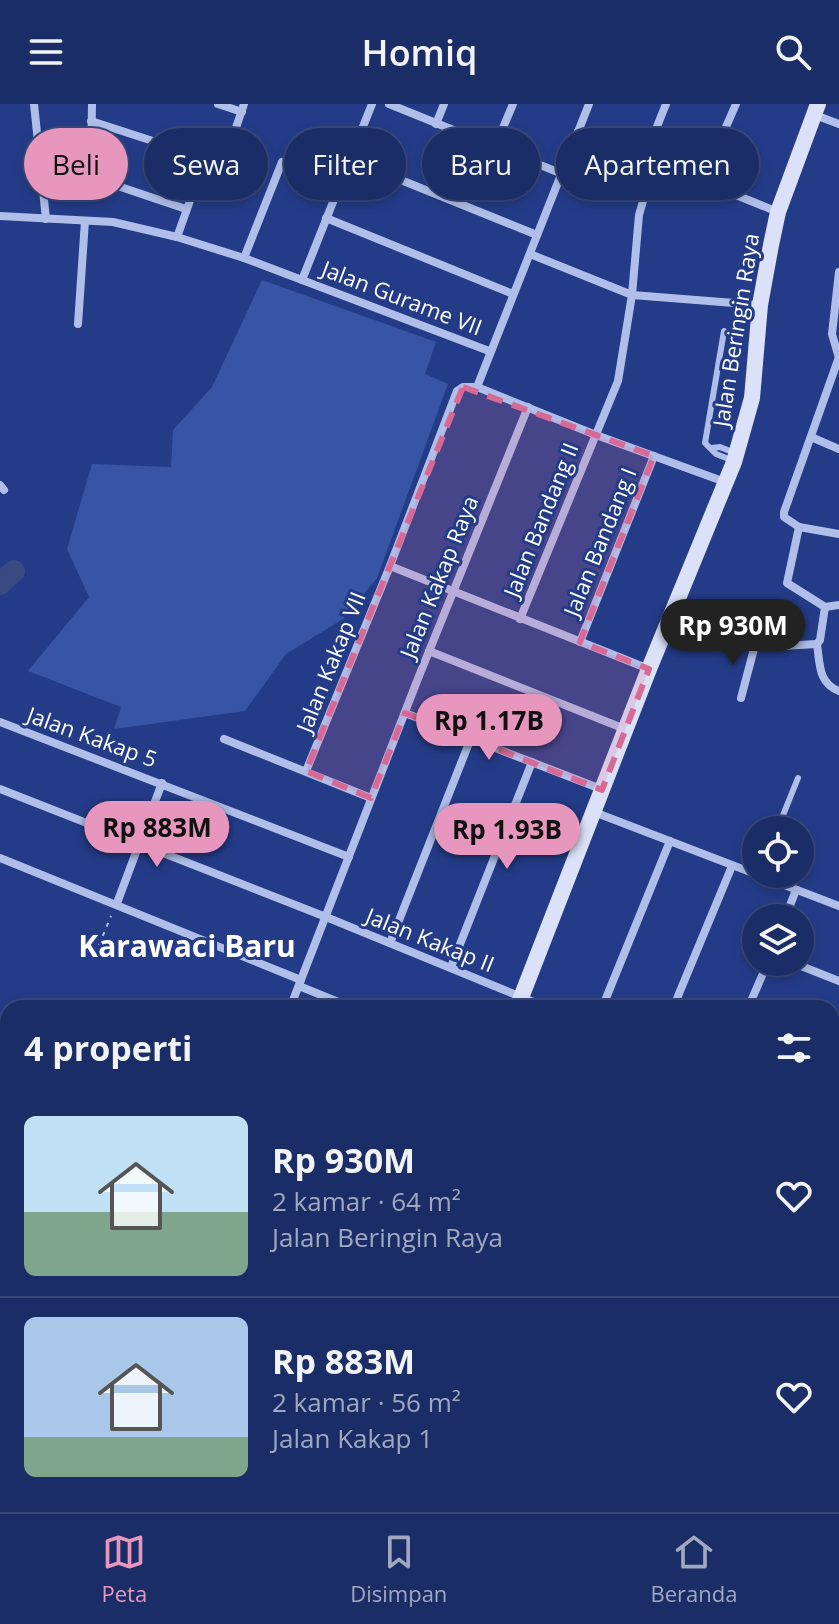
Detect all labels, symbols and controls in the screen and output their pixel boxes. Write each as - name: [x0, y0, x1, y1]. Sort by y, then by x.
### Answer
- text: Homiq: [362, 28, 477, 77]
- icon: menu: [24, 30, 68, 74]
- icon: search: [771, 30, 815, 74]
- chip: Beli: [24, 128, 128, 200]
- chip: Sewa: [144, 128, 268, 200]
- chip: Filter: [284, 128, 406, 200]
- chip: Baru: [422, 128, 540, 200]
- chip: Apartemen: [556, 128, 759, 200]
- street label: Jalan Beringin Raya: [705, 231, 765, 431]
- street label: Jalan Gurame VII: [316, 252, 487, 341]
- street label: Jalan Bandang II: [495, 438, 585, 603]
- street label: Jalan Bandang I: [555, 463, 643, 622]
- street label: Jalan Kakap Raya: [391, 491, 484, 664]
- street label: Jalan Kakap VII: [287, 587, 372, 738]
- pin: Rp 930M: [659, 599, 807, 667]
- text: Rp 930M: [678, 607, 788, 643]
- pin: Rp 1.17B: [406, 694, 572, 762]
- street label: Jalan Kakap 5: [21, 698, 162, 773]
- text: Rp 1.17B: [434, 702, 544, 738]
- pin: Rp 883M: [83, 801, 231, 869]
- pin: Rp 1.93B: [424, 803, 590, 871]
- text: Rp 883M: [102, 809, 212, 845]
- text: Rp 1.93B: [452, 811, 562, 847]
- map controls: [742, 816, 814, 976]
- button: locate: [742, 816, 814, 888]
- street label: Jalan Kakap II: [360, 899, 499, 978]
- button: layers: [742, 904, 814, 976]
- district label: Karawaci Baru: [78, 925, 296, 966]
- text: 4 properti: [24, 1025, 192, 1071]
- icon: filters: [772, 1026, 816, 1070]
- text: Rp 930M: [272, 1137, 415, 1183]
- icon: home: [88, 1148, 184, 1244]
- icon: heart: [772, 1174, 816, 1218]
- text: 2 kamar · 64 m²: [272, 1183, 461, 1219]
- text: Jalan Beringin Raya: [272, 1219, 503, 1255]
- text: Rp 883M: [272, 1338, 415, 1384]
- icon: home: [88, 1349, 184, 1445]
- icon: heart: [772, 1375, 816, 1419]
- text: 2 kamar · 56 m²: [272, 1384, 461, 1420]
- text: Jalan Kakap 1: [272, 1420, 433, 1456]
- tab: Peta: [102, 1530, 147, 1608]
- tab: Disimpan: [350, 1530, 447, 1608]
- tab: Beranda: [650, 1530, 737, 1608]

